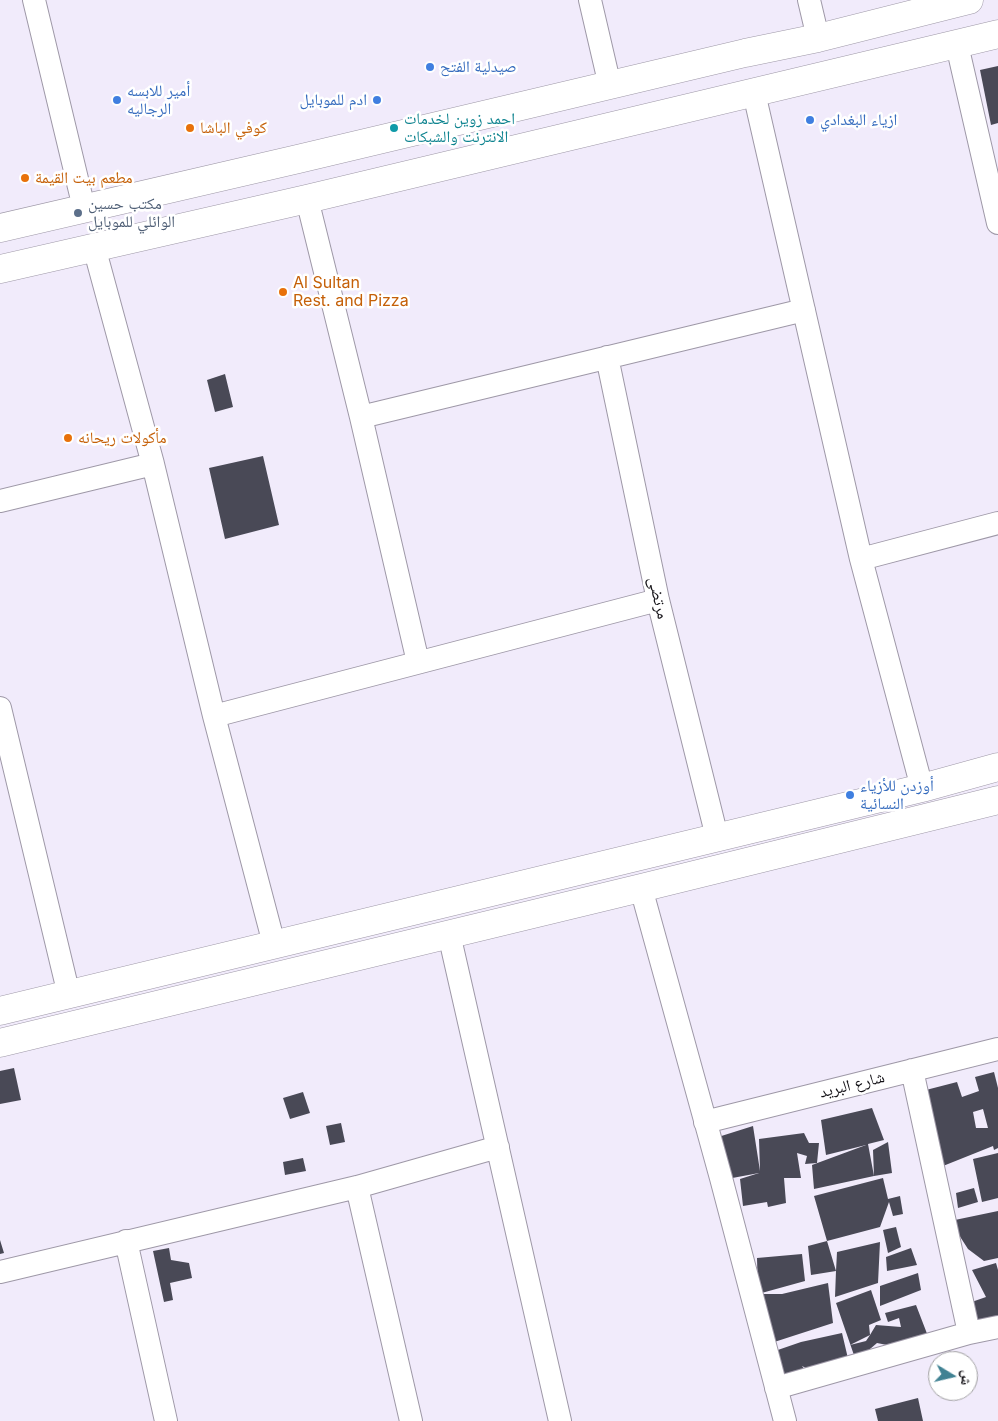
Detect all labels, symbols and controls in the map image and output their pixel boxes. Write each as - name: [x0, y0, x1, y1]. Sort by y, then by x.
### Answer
- place label: صيدلية الفتح: [440, 57, 517, 77]
- marker: صيدلية الفتح: [424, 61, 436, 73]
- place label: أمير للابسه الرجاليه: [127, 81, 190, 119]
- place label: ادم للموبايل: [299, 90, 367, 110]
- marker: أمير للابسه الرجاليه: [111, 94, 123, 106]
- marker: ادم للموبايل: [371, 94, 383, 106]
- place label: احمد زوين لخدمات الانترنت والشبكات: [404, 109, 515, 147]
- place label: ازياء البغدادي: [820, 110, 897, 130]
- marker: ازياء البغدادي: [804, 114, 816, 126]
- place label: كوفي الباشا: [200, 118, 267, 138]
- marker: كوفي الباشا: [184, 122, 196, 134]
- marker: احمد زوين لخدمات الانترنت والشبكات: [388, 122, 400, 134]
- place label: مطعم بيت القيمة: [35, 168, 133, 188]
- marker: مطعم بيت القيمة: [19, 172, 31, 184]
- place label: مكتب حسين الوائلي للموبايل: [88, 194, 175, 232]
- marker: مكتب حسين الوائلي للموبايل: [72, 207, 84, 219]
- place label: Al Sultan Rest. and Pizza: [293, 273, 409, 311]
- marker: Al Sultan Rest. and Pizza: [277, 286, 289, 298]
- place label: مأكولات ريحانه: [78, 428, 167, 448]
- marker: مأكولات ريحانه: [62, 432, 74, 444]
- street label: مرتضى: [644, 575, 672, 621]
- place label: أوزدن للأزياء النسائية: [860, 776, 934, 814]
- marker: أوزدن للأزياء النسائية: [844, 789, 856, 801]
- street label: شارع البريد: [818, 1068, 886, 1102]
- north arrow: [928, 1351, 978, 1401]
- text: ش: [958, 1370, 977, 1387]

